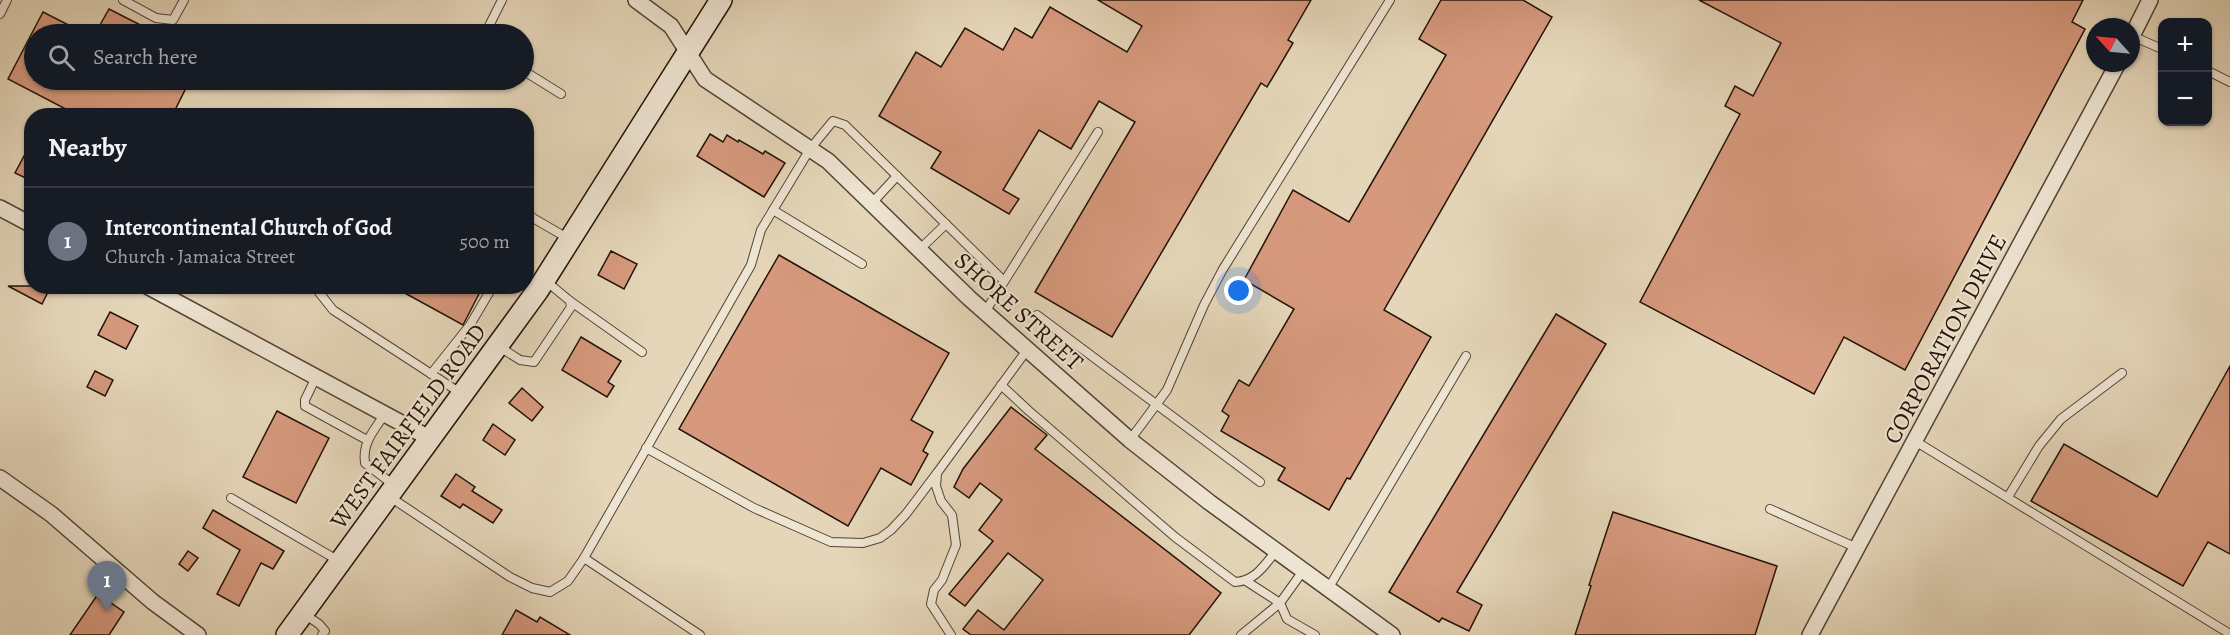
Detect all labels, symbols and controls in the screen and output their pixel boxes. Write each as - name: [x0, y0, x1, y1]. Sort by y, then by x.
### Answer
- north arrow: [2086, 18, 2140, 72]
- map controls: [2158, 18, 2212, 126]
- button: +: [2158, 18, 2212, 72]
- search box: [24, 24, 534, 90]
- icon: search: [45, 41, 78, 74]
- text: Search here: [93, 42, 198, 72]
- button: −: [2158, 72, 2212, 126]
- text: Nearby: [48, 130, 127, 165]
- text: Intercontinental Church of God: [105, 213, 392, 243]
- text: 1: [64, 228, 71, 255]
- text: 500 m: [459, 228, 510, 255]
- street label: CORPORATION DRIVE: [1876, 228, 2014, 450]
- text: Church · Jamaica Street: [105, 243, 295, 270]
- street label: SHORE STREET: [948, 245, 1090, 377]
- your location: [1224, 276, 1253, 305]
- street label: WEST FAIRFIELD ROAD: [322, 317, 493, 536]
- pin: 1: [88, 562, 126, 611]

